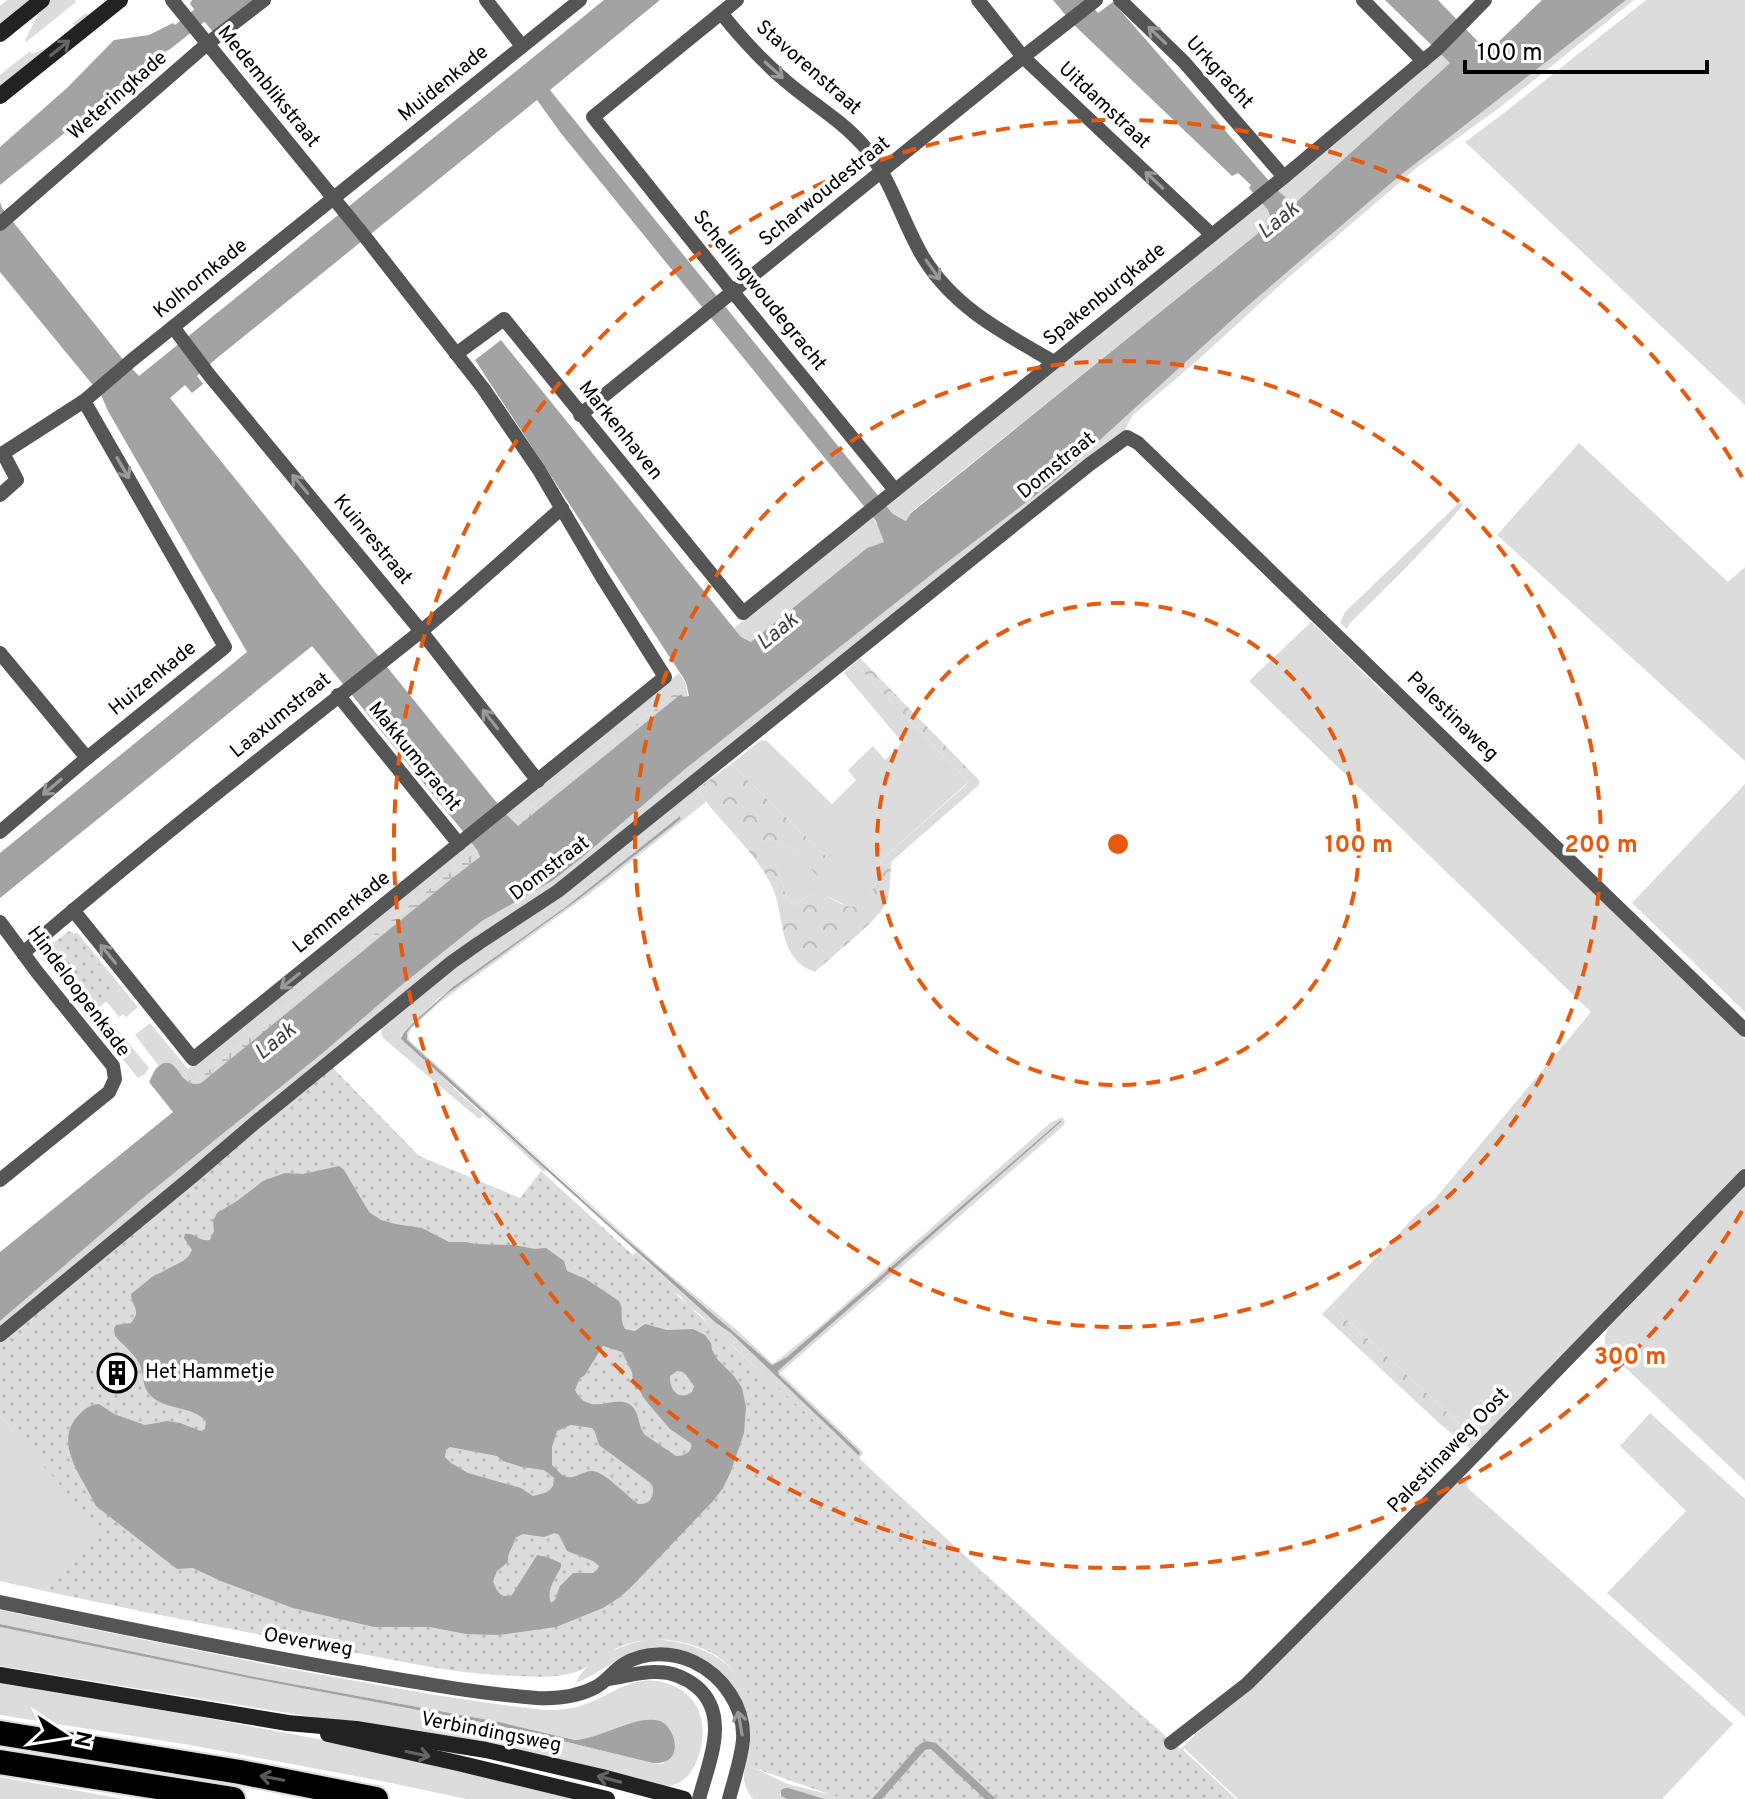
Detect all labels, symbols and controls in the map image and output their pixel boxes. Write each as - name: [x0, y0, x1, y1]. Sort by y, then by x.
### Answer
- street label: Stavorenstraat: [750, 15, 866, 121]
- street label: Medemblikstraat: [211, 21, 325, 153]
- scale bar: [1465, 24, 1707, 74]
- one-way arrow: [1147, 26, 1167, 45]
- street label: Urkgracht: [1179, 31, 1259, 115]
- text: 100 m: [1477, 39, 1543, 69]
- one-way arrow: [49, 40, 70, 57]
- street label: Muidenkade: [394, 40, 494, 128]
- street label: Weteringkade: [63, 46, 173, 146]
- street label: Uitdamstraat: [1052, 57, 1156, 155]
- one-way arrow: [763, 60, 784, 79]
- street label: Scharwoudestraat: [754, 131, 896, 253]
- one-way arrow: [1144, 171, 1164, 190]
- water label: Laak: [1253, 196, 1306, 246]
- street label: Schellingwoudegracht: [686, 205, 832, 377]
- street label: Kolhornkade: [149, 233, 253, 325]
- street label: Spakenburgkade: [1038, 238, 1172, 352]
- one-way arrow: [925, 258, 941, 280]
- street label: Markenhaven: [572, 376, 668, 486]
- street label: Domstraat: [1013, 427, 1101, 505]
- one-way arrow: [116, 456, 131, 480]
- one-way arrow: [291, 475, 309, 495]
- street label: Kuinrestraat: [327, 489, 417, 591]
- water label: Laak: [752, 607, 805, 657]
- street label: Huizenkade: [104, 636, 202, 722]
- street label: Laaxumstraat: [225, 667, 337, 765]
- street label: Palestinaweg: [1400, 667, 1504, 767]
- street label: Makkumgracht: [362, 697, 466, 817]
- one-way arrow: [481, 709, 498, 730]
- one-way arrow: [43, 778, 63, 796]
- centre of rings: [1104, 830, 1132, 858]
- street label: Domstraat: [505, 831, 595, 907]
- text: 100 m: [1325, 831, 1393, 861]
- text: 200 m: [1564, 831, 1638, 861]
- street label: Lemmerkade: [288, 866, 396, 960]
- street label: Hindeloopenkade: [20, 921, 136, 1063]
- one-way arrow: [99, 944, 117, 964]
- one-way arrow: [280, 972, 301, 990]
- water label: Laak: [250, 1017, 303, 1067]
- text: 300 m: [1594, 1343, 1666, 1373]
- building icon: Het Hammetje: [96, 1352, 138, 1394]
- place label: Het Hammetje: [145, 1360, 274, 1386]
- street label: Palestinaweg Oost: [1382, 1383, 1516, 1519]
- street label: Oeverweg: [261, 1622, 355, 1664]
- north arrow: [24, 1695, 104, 1775]
- street label: Verbindingsweg: [419, 1707, 563, 1759]
- one-way arrow: [732, 1711, 747, 1736]
- text: N: [66, 1728, 96, 1749]
- one-way arrow: [404, 1747, 430, 1762]
- one-way arrow: [259, 1770, 285, 1785]
- one-way arrow: [596, 1770, 622, 1785]

